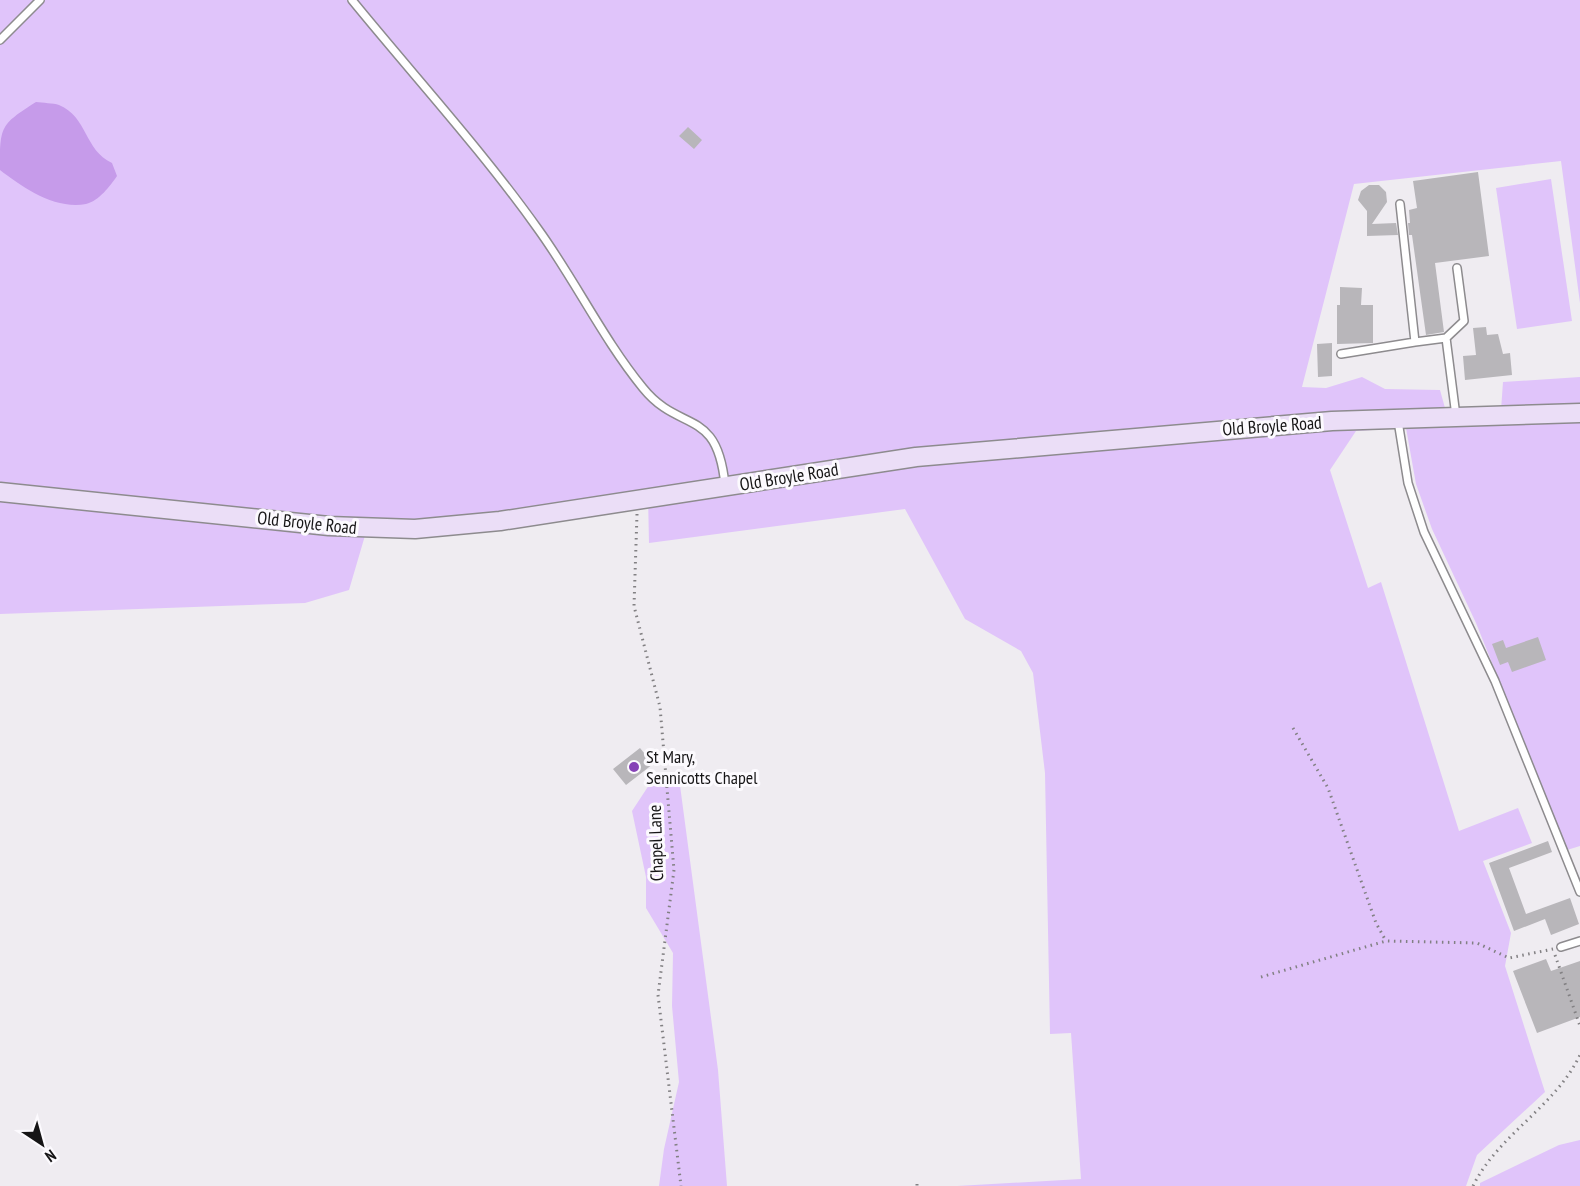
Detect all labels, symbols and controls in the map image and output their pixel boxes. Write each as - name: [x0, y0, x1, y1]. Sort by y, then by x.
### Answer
- street label: Old Broyle Road: [1221, 411, 1322, 440]
- street label: Old Broyle Road: [738, 457, 840, 496]
- street label: Old Broyle Road: [256, 506, 358, 539]
- place label: St Mary, Sennicotts Chapel: [646, 745, 758, 789]
- marker: St Mary, Sennicotts Chapel: [627, 760, 641, 774]
- street label: Chapel Lane: [643, 804, 668, 882]
- north arrow: [12, 1114, 72, 1174]
- text: N: [41, 1146, 60, 1167]

